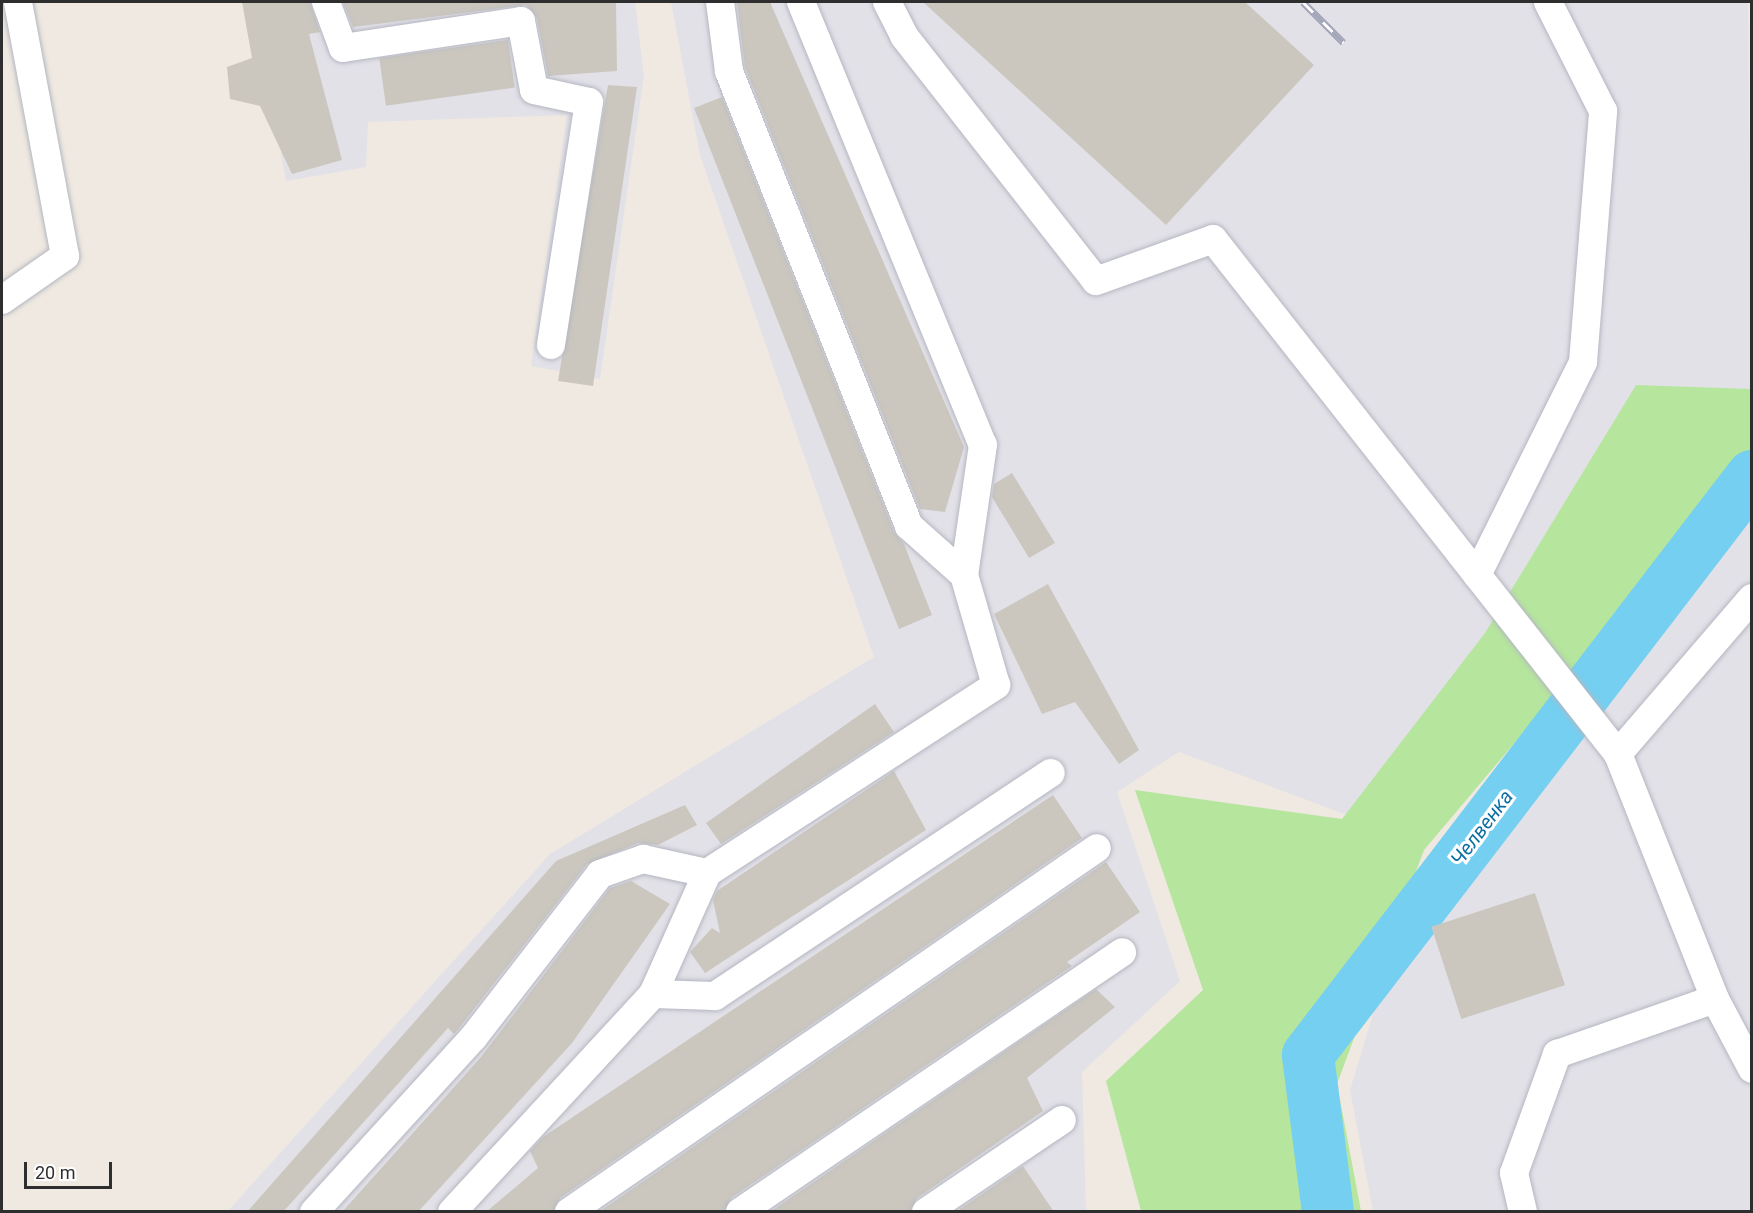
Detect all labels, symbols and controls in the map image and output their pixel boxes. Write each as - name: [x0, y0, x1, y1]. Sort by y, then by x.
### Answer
- water label: Челвенка: [1446, 785, 1518, 871]
- scale bar: [27, 1150, 116, 1188]
- text: 20 m: [35, 1162, 75, 1183]

